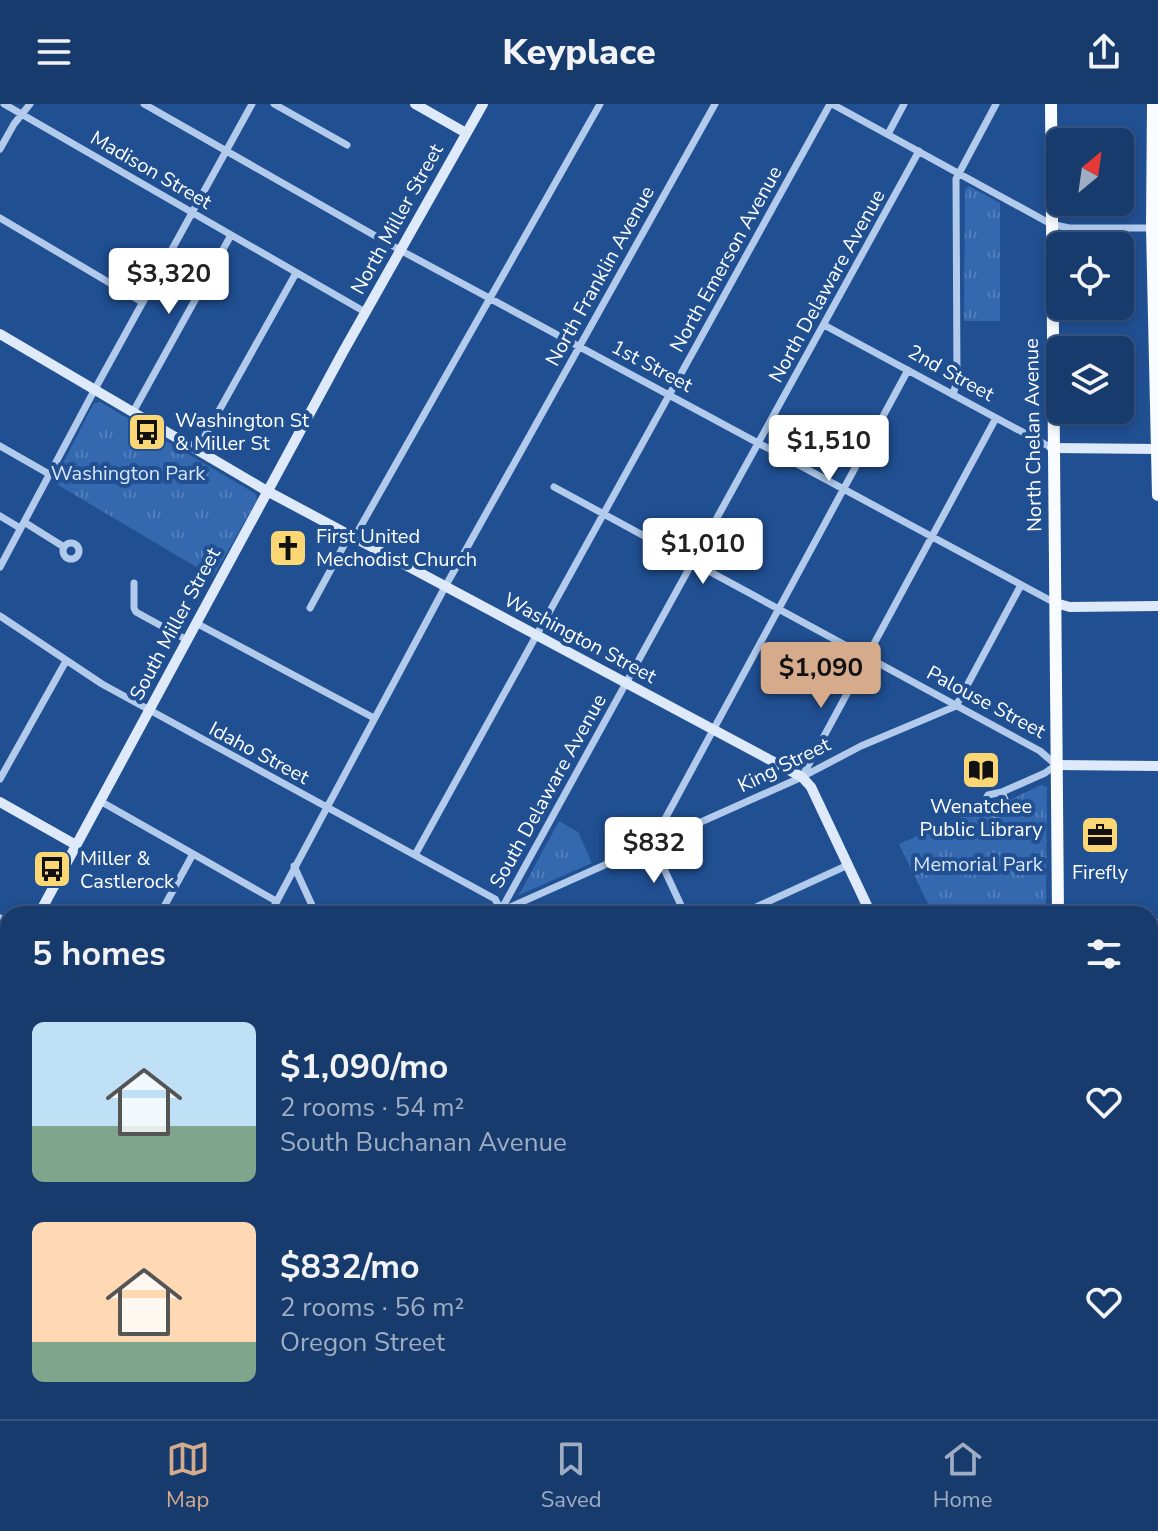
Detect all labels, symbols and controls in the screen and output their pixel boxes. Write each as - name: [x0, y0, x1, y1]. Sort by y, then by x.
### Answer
- text: Keyplace: [502, 28, 656, 77]
- icon: menu: [32, 30, 76, 74]
- icon: share: [1082, 30, 1126, 74]
- street label: Madison Street: [85, 124, 217, 216]
- north arrow: [1046, 128, 1134, 216]
- map controls: [1046, 128, 1134, 424]
- street label: North Miller Street: [344, 138, 450, 299]
- street label: North Emerson Avenue: [664, 161, 788, 357]
- street label: North Franklin Avenue: [539, 181, 661, 371]
- street label: North Delaware Avenue: [763, 185, 891, 387]
- button: locate: [1046, 232, 1134, 320]
- pin: $3,320: [104, 248, 234, 316]
- text: $3,320: [127, 256, 211, 291]
- street label: 1st Street: [607, 333, 698, 399]
- button: layers: [1046, 336, 1134, 424]
- street label: 2nd Street: [903, 338, 1000, 408]
- street label: North Chelan Avenue: [1018, 338, 1048, 532]
- place label: Washington St & Miller St: [175, 407, 310, 457]
- bus stop icon: Washington St & Miller St: [126, 411, 168, 453]
- pin: $1,510: [764, 415, 894, 483]
- text: $1,510: [787, 423, 871, 458]
- park label: Washington Park: [51, 460, 206, 487]
- pin: $1,010: [638, 518, 768, 586]
- place label: First United Mechodist Church: [316, 523, 477, 573]
- text: $1,010: [661, 526, 745, 561]
- church icon: First United Mechodist Church: [267, 527, 309, 569]
- street label: South Miller Street: [123, 542, 227, 705]
- street label: Washington Street: [499, 586, 662, 690]
- pin: $1,090: [756, 642, 886, 710]
- text: $1,090: [779, 650, 863, 685]
- street label: Palouse Street: [922, 659, 1051, 745]
- street label: South Delaware Avenue: [483, 689, 613, 893]
- street label: Idaho Street: [204, 715, 315, 791]
- street label: King Street: [733, 731, 836, 799]
- library icon: Wenatchee Public Library: [960, 749, 1002, 791]
- place label: Wenatchee Public Library: [919, 793, 1043, 843]
- office icon: Firefly: [1079, 814, 1121, 856]
- pin: $832: [607, 817, 701, 885]
- text: $832: [623, 825, 685, 860]
- place label: Miller & Castlerock: [80, 845, 175, 895]
- bus stop icon: Miller & Castlerock: [31, 848, 73, 890]
- park label: Memorial Park: [913, 851, 1044, 878]
- place label: Firefly: [1072, 859, 1129, 886]
- text: 5 homes: [32, 931, 166, 977]
- icon: filters: [1082, 932, 1126, 976]
- text: $1,090/mo: [280, 1044, 448, 1090]
- icon: home: [96, 1054, 192, 1150]
- icon: heart: [1082, 1080, 1126, 1124]
- text: 2 rooms · 54 m²: [280, 1090, 464, 1125]
- text: South Buchanan Avenue: [280, 1125, 567, 1160]
- text: $832/mo: [280, 1244, 420, 1290]
- icon: home: [96, 1254, 192, 1350]
- icon: heart: [1082, 1280, 1126, 1324]
- text: 2 rooms · 56 m²: [280, 1290, 464, 1325]
- text: Oregon Street: [280, 1325, 445, 1360]
- tab: Map: [166, 1437, 210, 1515]
- tab: Saved: [541, 1437, 602, 1515]
- tab: Home: [933, 1437, 992, 1515]

